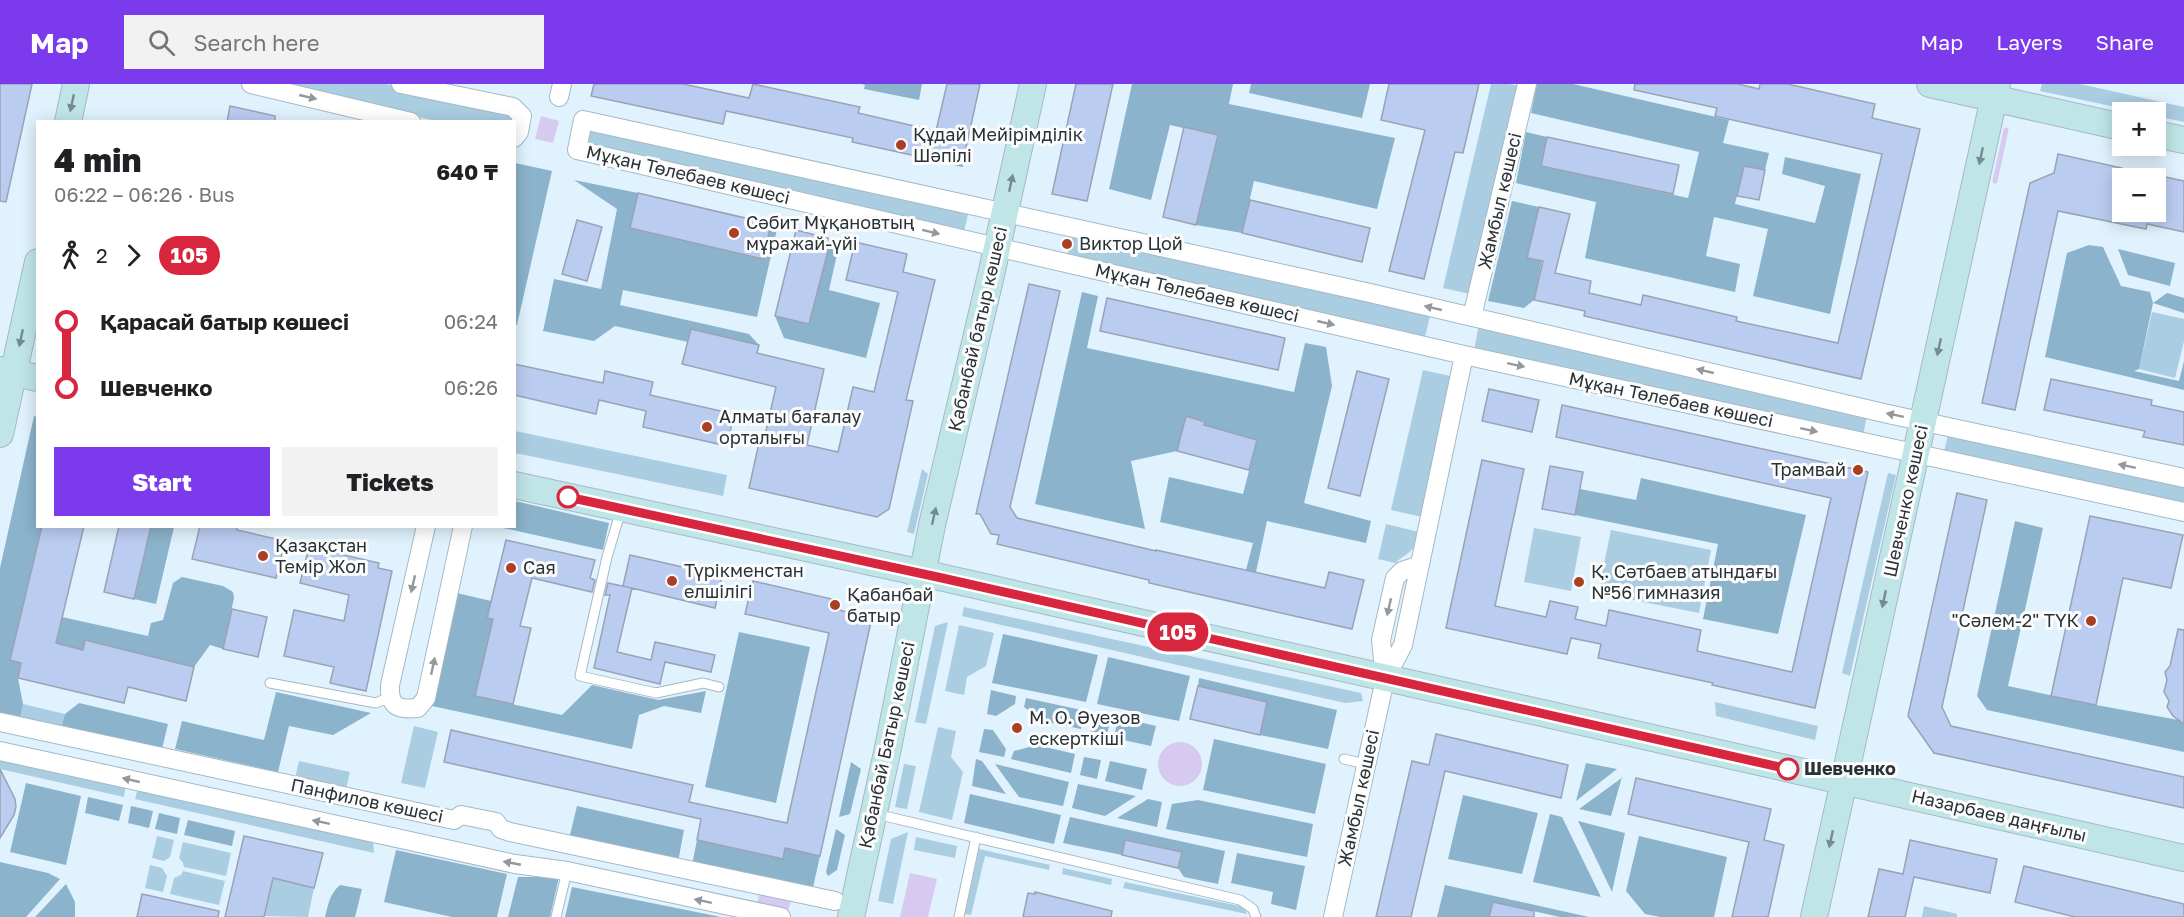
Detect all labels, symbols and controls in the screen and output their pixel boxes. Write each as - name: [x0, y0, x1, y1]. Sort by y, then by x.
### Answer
- search box: [124, 15, 544, 69]
- text: Map: [30, 26, 88, 59]
- icon: search: [145, 26, 178, 59]
- text: Search here: [193, 29, 319, 56]
- text: Map: [1920, 29, 1963, 55]
- text: Layers: [1996, 29, 2063, 55]
- text: Share: [2096, 29, 2154, 55]
- one-way arrow: [67, 93, 76, 112]
- one-way arrow: [299, 93, 317, 103]
- map controls: [2112, 102, 2166, 222]
- button: +: [2112, 102, 2166, 156]
- place label: Құдай Мейірімділік Шәпілі: [913, 123, 1083, 166]
- street label: Жамбыл көшесі: [1473, 130, 1525, 271]
- marker: Құдай Мейірімділік Шәпілі: [894, 138, 908, 152]
- text: 4 min: [54, 140, 141, 179]
- street label: Мұқан Төлебаев көшесі: [584, 140, 792, 209]
- one-way arrow: [1976, 147, 1986, 166]
- text: 640 ₸: [436, 158, 498, 185]
- button: −: [2112, 168, 2166, 222]
- one-way arrow: [1007, 173, 1016, 192]
- text: 06:22 – 06:26 · Bus: [54, 182, 235, 206]
- place label: Сәбит Мұқановтың мұражай-үйі: [746, 211, 914, 255]
- street label: Қабанбай батыр көшесі: [943, 224, 1011, 433]
- marker: Сәбит Мұқановтың мұражай-үйі: [727, 226, 741, 240]
- one-way arrow: [922, 228, 940, 238]
- place label: Виктор Цой: [1079, 232, 1183, 254]
- marker: Виктор Цой: [1060, 237, 1074, 251]
- icon: walk: [54, 239, 87, 272]
- icon: forward: [117, 239, 150, 272]
- text: 105: [171, 242, 208, 268]
- text: 2: [96, 243, 108, 267]
- street label: Мұқан Төлебаев көшесі: [1093, 258, 1301, 327]
- one-way arrow: [1424, 303, 1443, 313]
- text: Қарасай батыр көшесі: [100, 308, 349, 335]
- text: 06:24: [444, 309, 498, 333]
- one-way arrow: [1316, 318, 1335, 328]
- one-way arrow: [16, 329, 25, 348]
- one-way arrow: [1934, 338, 1944, 356]
- one-way arrow: [1507, 361, 1525, 371]
- one-way arrow: [1696, 366, 1714, 376]
- street label: Мұқан Төлебаев көшесі: [1567, 367, 1776, 432]
- text: Шевченко: [100, 374, 212, 401]
- text: 06:26: [444, 375, 498, 399]
- place label: Алматы бағалау орталығы: [719, 405, 861, 448]
- one-way arrow: [1886, 410, 1905, 419]
- marker: Алматы бағалау орталығы: [700, 420, 714, 434]
- street label: Шевченко көшесі: [1878, 423, 1932, 579]
- one-way arrow: [1800, 426, 1819, 435]
- button: Start: [54, 447, 270, 516]
- button: Tickets: [282, 447, 498, 516]
- place label: Трамвай: [1771, 458, 1846, 480]
- one-way arrow: [2118, 460, 2136, 470]
- marker: Трамвай: [1851, 463, 1865, 477]
- unlabelled marker: [557, 486, 579, 508]
- one-way arrow: [929, 507, 939, 525]
- place label: Қазақстан Темір Жол: [275, 534, 367, 577]
- marker: Қазақстан Темір Жол: [256, 549, 270, 563]
- place label: Сая: [523, 556, 556, 578]
- place label: Түрікменстан елшілігі: [684, 559, 804, 602]
- place label: Қ. Сәтбаев атындағы №56 гимназия: [1591, 560, 1777, 603]
- marker: Сая: [504, 561, 518, 575]
- one-way arrow: [408, 574, 418, 593]
- marker: Түрікменстан елшілігі: [665, 574, 679, 588]
- marker: Қ. Сәтбаев атындағы №56 гимназия: [1572, 575, 1586, 589]
- place label: Қабанбай батыр: [847, 583, 934, 626]
- one-way arrow: [1879, 590, 1889, 608]
- marker: Қабанбай батыр: [828, 598, 842, 612]
- one-way arrow: [1383, 598, 1393, 617]
- place label: "Сәлем-2" ТҮК: [1951, 609, 2079, 631]
- line badge: 105: [1144, 612, 1212, 652]
- marker: "Сәлем-2" ТҮК: [2084, 614, 2098, 628]
- text: 105: [1159, 619, 1197, 645]
- street label: Қабанбай Батыр көшесі: [853, 639, 919, 850]
- one-way arrow: [428, 657, 438, 675]
- place label: М. О. Әуезов ескерткіші: [1029, 706, 1141, 749]
- marker: М. О. Әуезов ескерткіші: [1010, 721, 1024, 735]
- street label: Жамбыл көшесі: [1333, 727, 1383, 868]
- place label: Шевченко: [1804, 757, 1896, 779]
- marker: Шевченко: [1777, 758, 1799, 780]
- street label: Панфилов көшесі: [289, 773, 446, 827]
- one-way arrow: [121, 774, 140, 784]
- street label: Назарбаев даңғылы: [1910, 784, 2089, 846]
- one-way arrow: [312, 816, 330, 826]
- one-way arrow: [1826, 830, 1836, 848]
- one-way arrow: [502, 858, 521, 867]
- one-way arrow: [694, 895, 712, 905]

